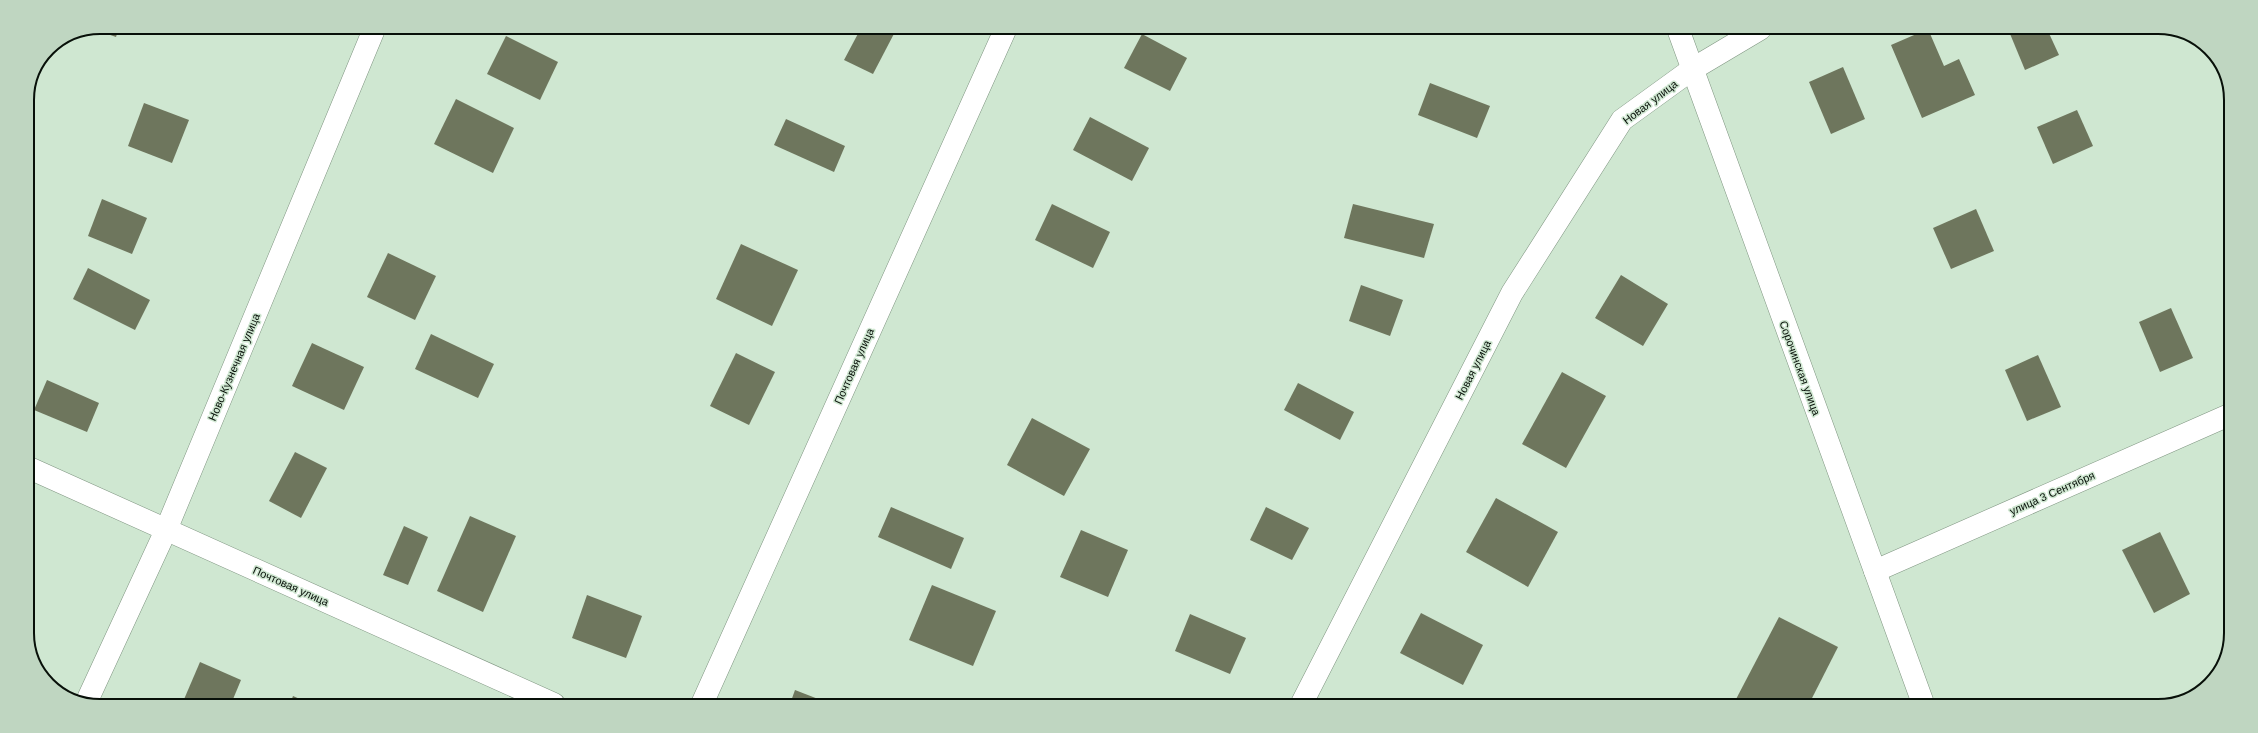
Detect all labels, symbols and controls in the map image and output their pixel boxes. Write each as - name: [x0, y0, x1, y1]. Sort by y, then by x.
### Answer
- street label: Новая улица: [1620, 77, 1680, 126]
- street label: Ново-Кузнечная улица: [206, 311, 262, 423]
- street label: Сорочинская улица: [1777, 319, 1823, 418]
- street label: Почтовая улица: [832, 325, 876, 406]
- street label: Новая улица: [1453, 337, 1494, 402]
- street label: улица 3 Сентября: [2008, 469, 2096, 517]
- street label: Почтовая улица: [251, 564, 332, 608]

